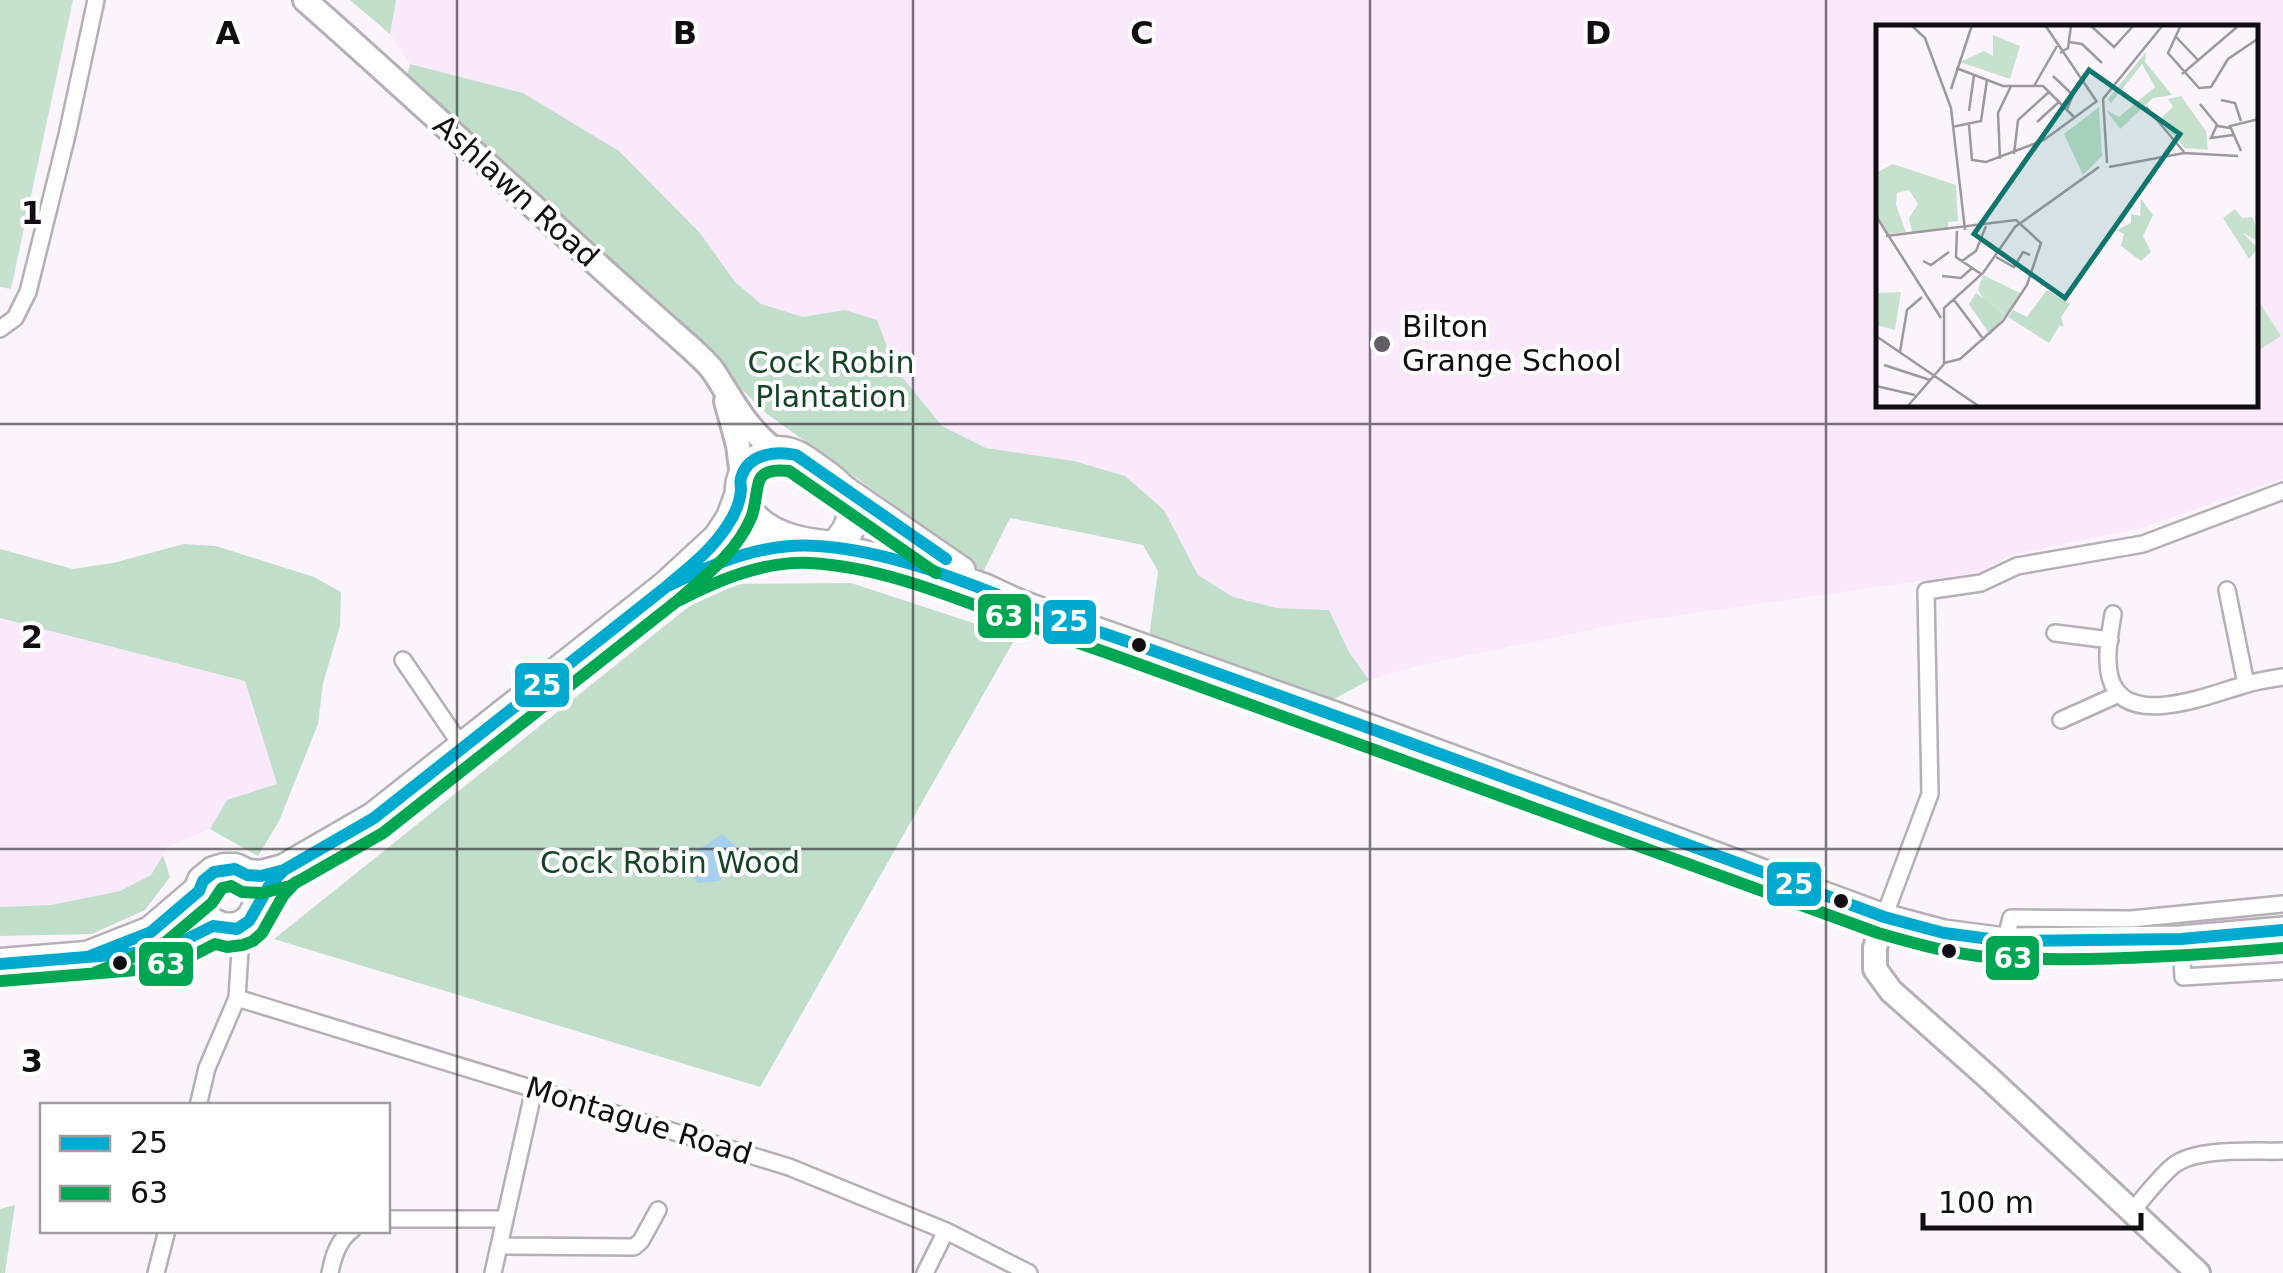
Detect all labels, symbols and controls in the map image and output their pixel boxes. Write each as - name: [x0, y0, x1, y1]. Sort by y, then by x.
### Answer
- text: A: [216, 14, 241, 52]
- text: B: [673, 14, 697, 52]
- text: C: [1130, 14, 1154, 52]
- text: D: [1585, 14, 1611, 52]
- inset map: [1876, 25, 2258, 408]
- street label: Ashlawn Road: [427, 107, 606, 274]
- text: 1: [21, 194, 43, 232]
- place label: Bilton Grange School: [1402, 309, 1622, 378]
- marker: Bilton Grange School: [1371, 333, 1393, 355]
- park label: Cock Robin Plantation: [748, 345, 914, 414]
- line badge: 63: [976, 592, 1033, 640]
- line badge: 25: [1041, 598, 1098, 646]
- text: 63: [985, 600, 1023, 633]
- text: 25: [1050, 605, 1088, 638]
- text: 2: [21, 618, 43, 656]
- unlabelled marker: [1129, 635, 1149, 655]
- line badge: 25: [513, 661, 571, 709]
- text: 25: [523, 669, 561, 702]
- park label: Cock Robin Wood: [540, 845, 800, 880]
- line badge: 25: [1765, 860, 1823, 908]
- text: 25: [1775, 868, 1813, 901]
- unlabelled marker: [1831, 891, 1851, 911]
- line badge: 63: [1984, 934, 2041, 982]
- line badge: 63: [137, 940, 195, 988]
- unlabelled marker: [1939, 941, 1959, 961]
- text: 63: [1994, 942, 2032, 975]
- text: 63: [147, 948, 185, 981]
- unlabelled marker: [110, 953, 130, 973]
- text: 3: [21, 1042, 43, 1080]
- street label: Montague Road: [522, 1069, 757, 1172]
- legend: [40, 1103, 390, 1233]
- text: 25: [130, 1125, 168, 1160]
- scale bar: [1923, 1168, 2140, 1230]
- text: 63: [130, 1175, 168, 1210]
- text: 100 m: [1938, 1185, 2034, 1220]

